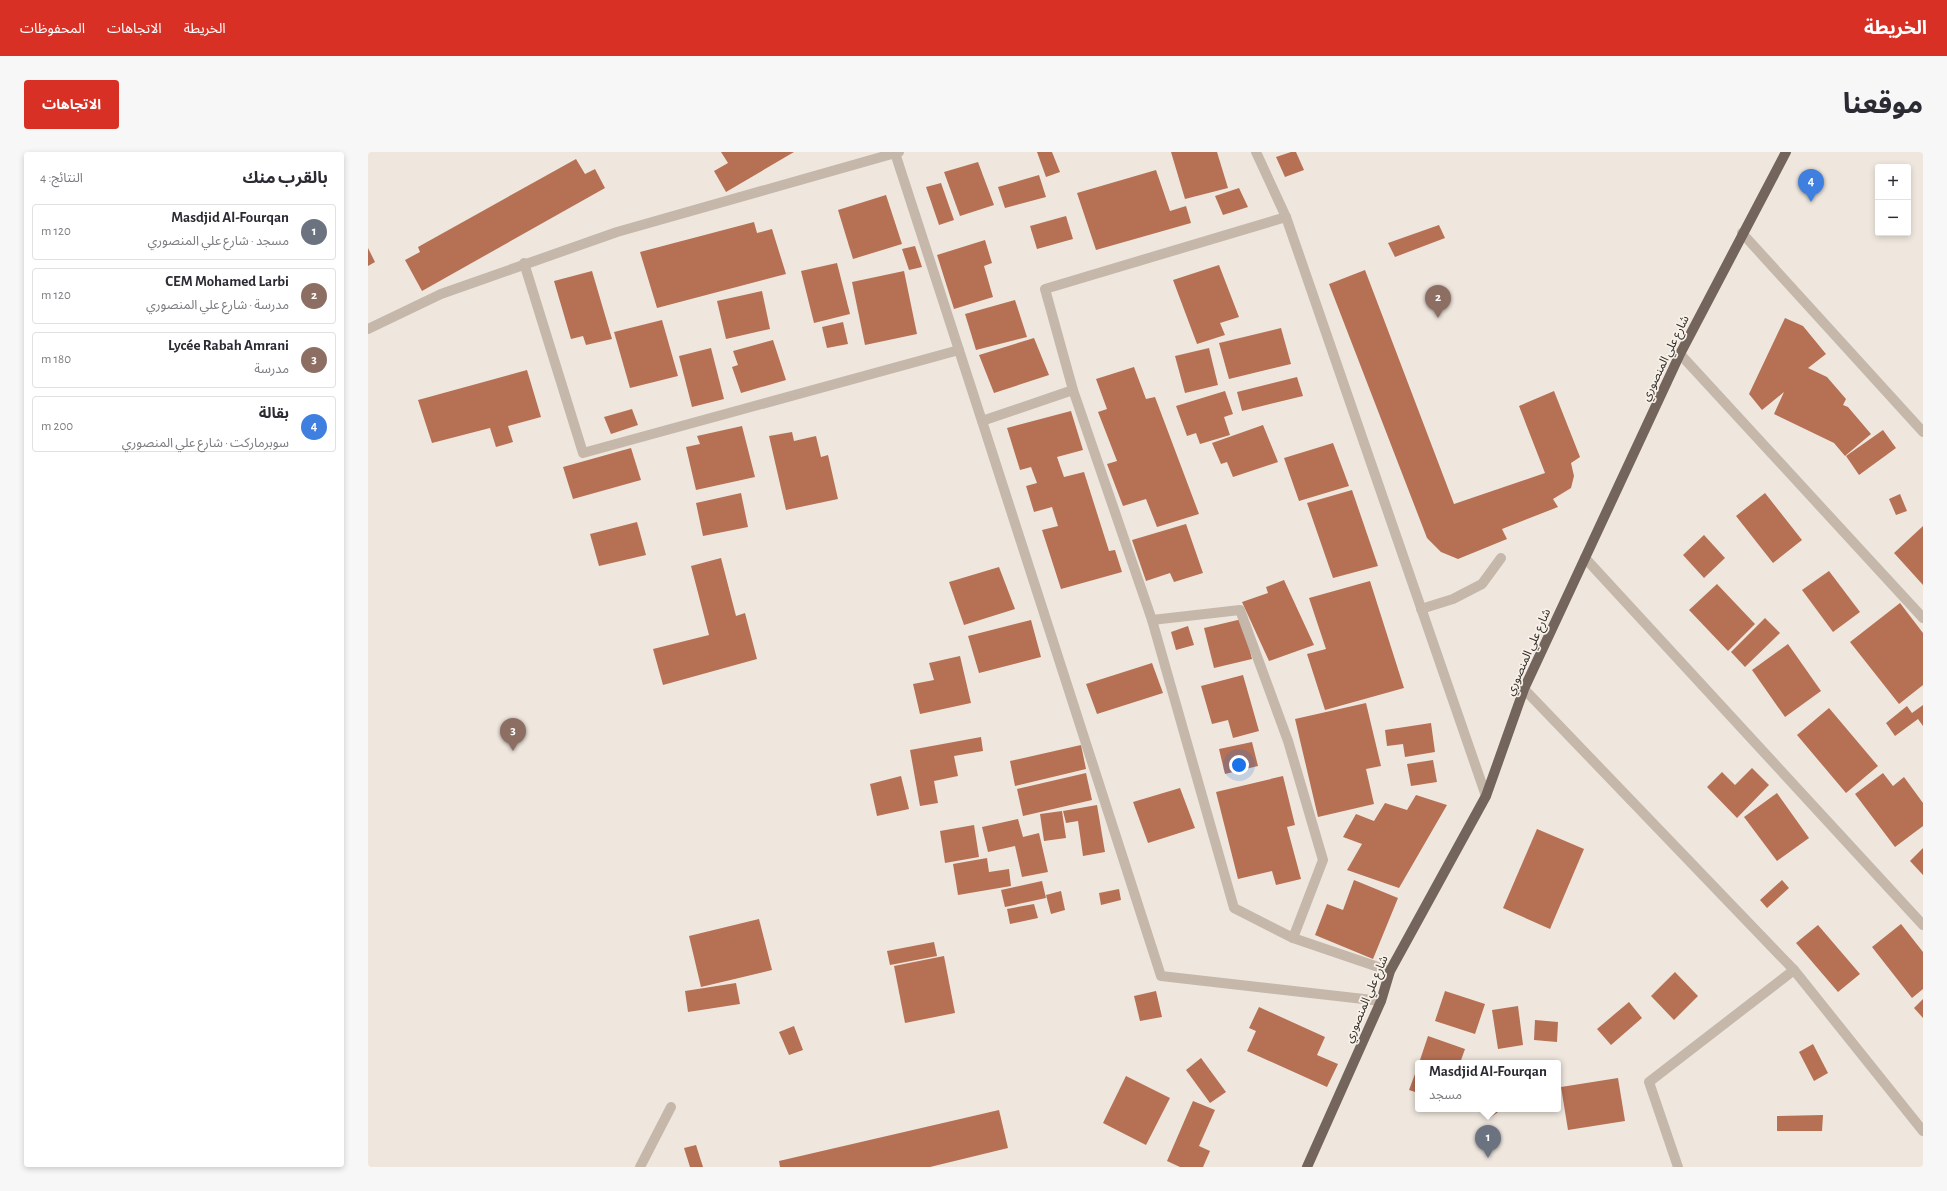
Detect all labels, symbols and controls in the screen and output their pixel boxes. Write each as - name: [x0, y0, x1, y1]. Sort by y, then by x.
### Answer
- text: الخريطة: [1864, 19, 1927, 38]
- text: المحفوظات: [20, 22, 85, 36]
- text: الاتجاهات: [107, 22, 162, 36]
- text: الخريطة: [184, 22, 226, 36]
- button: الاتجاهات: [24, 80, 119, 129]
- text: موقعنا: [1843, 91, 1923, 119]
- map controls: [1875, 164, 1911, 236]
- button: +: [1875, 164, 1911, 200]
- text: بالقرب منك: [243, 169, 328, 186]
- pin: 4: [1798, 169, 1824, 202]
- text: النتائج: 4: [40, 172, 83, 185]
- button: −: [1875, 200, 1911, 236]
- text: Masdjid Al-Fourqan: [171, 210, 289, 225]
- text: 120 m: [41, 225, 71, 238]
- text: 1: [312, 225, 316, 238]
- text: مسجد · شارع علي المنصوري: [147, 235, 289, 248]
- text: CEM Mohamed Larbi: [165, 274, 289, 289]
- pin: 2: [1425, 285, 1451, 318]
- text: 120 m: [41, 289, 71, 302]
- text: 2: [311, 289, 317, 302]
- text: مدرسة · شارع علي المنصوري: [146, 299, 289, 312]
- street label: شارع علي المنصوري: [1639, 313, 1694, 404]
- text: Lycée Rabah Amrani: [168, 338, 289, 353]
- text: 180 m: [41, 353, 71, 366]
- text: 3: [311, 353, 317, 366]
- text: مدرسة: [254, 363, 289, 376]
- text: بقالة: [259, 406, 289, 421]
- text: 200 m: [41, 420, 73, 433]
- text: 4: [311, 420, 317, 433]
- text: سوبرماركت · شارع علي المنصوري: [122, 437, 289, 450]
- street label: شارع علي المنصوري: [1504, 607, 1556, 699]
- pin: 3: [500, 718, 526, 751]
- your location: [1229, 755, 1249, 775]
- street label: شارع علي المنصوري: [1342, 954, 1393, 1046]
- popup: [1415, 1060, 1561, 1112]
- text: Masdjid Al-Fourqan: [1429, 1064, 1547, 1079]
- text: مسجد: [1429, 1089, 1462, 1102]
- pin: 1: [1475, 1125, 1501, 1158]

